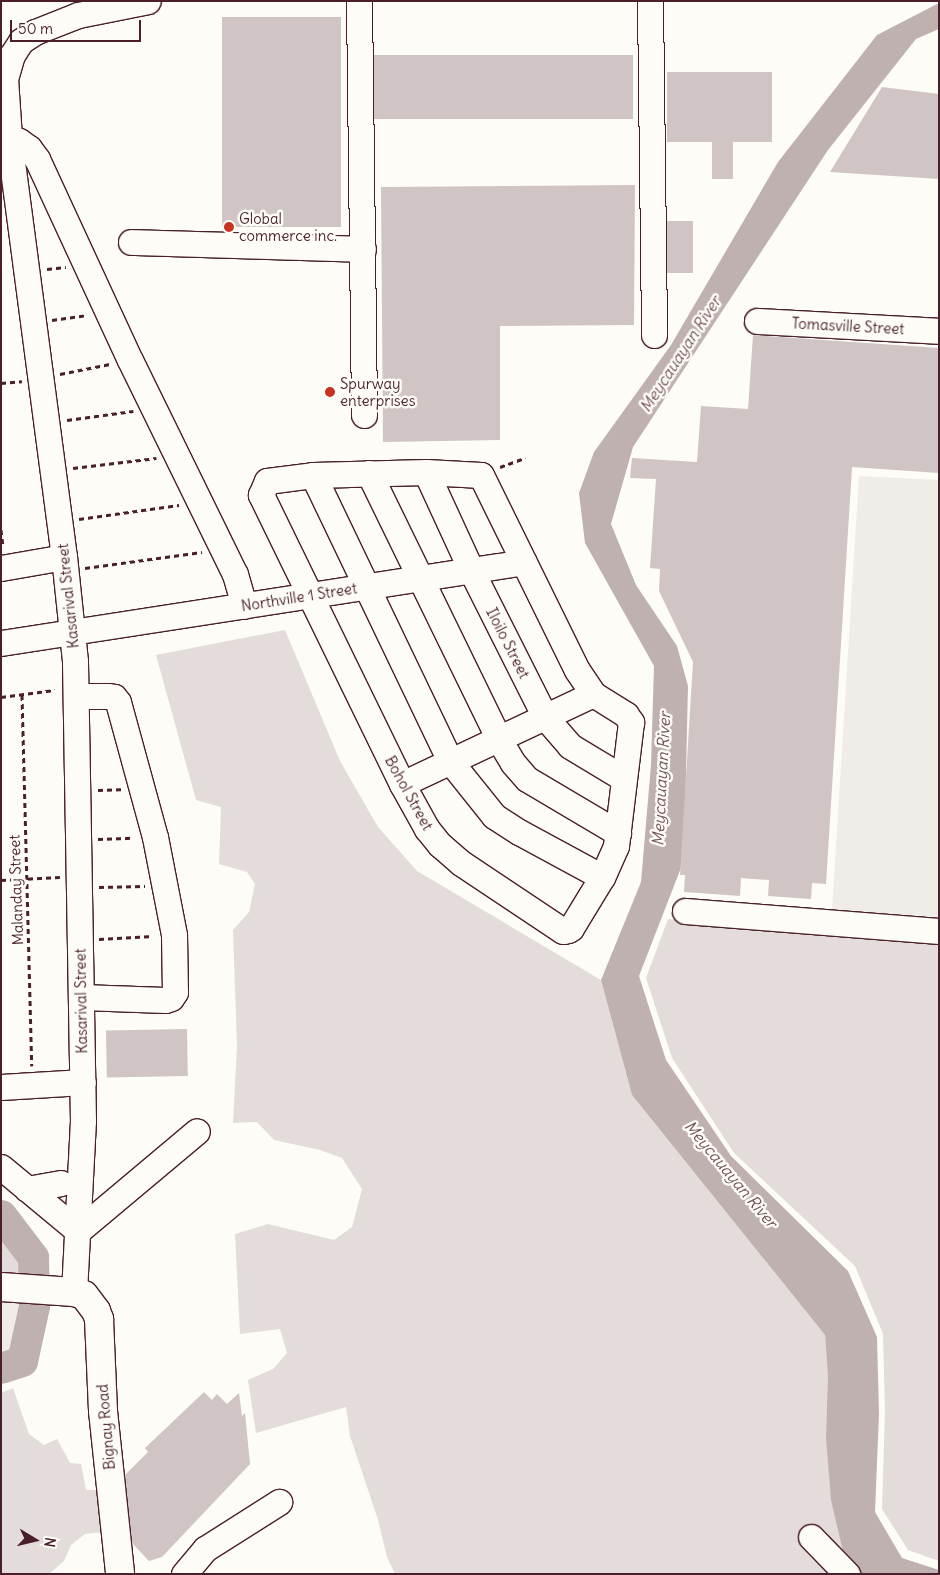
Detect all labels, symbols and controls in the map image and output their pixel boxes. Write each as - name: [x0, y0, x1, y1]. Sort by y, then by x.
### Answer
- scale bar: [12, 10, 144, 42]
- text: 50 m: [18, 19, 53, 38]
- place label: Global commerce inc.: [239, 209, 337, 244]
- marker: Global commerce inc.: [223, 221, 235, 233]
- water label: Meycauayan River: [635, 293, 725, 415]
- street label: Tomasville Street: [791, 314, 905, 338]
- place label: Spurway enterprises: [340, 374, 415, 409]
- marker: Spurway enterprises: [324, 386, 336, 398]
- street label: Kasarival Street: [54, 543, 82, 649]
- street label: Northville 1 Street: [240, 579, 358, 615]
- street label: Iloilo Street: [482, 605, 534, 681]
- water label: Meycauayan River: [648, 712, 674, 846]
- street label: Bohol Street: [381, 753, 437, 833]
- street label: Malanday Street: [5, 834, 27, 946]
- street label: Kasarival Street: [71, 948, 91, 1054]
- water label: Meycauayan River: [681, 1117, 781, 1231]
- street label: Bignay Road: [93, 1383, 119, 1471]
- north arrow: [10, 1515, 60, 1565]
- text: N: [40, 1536, 59, 1549]

